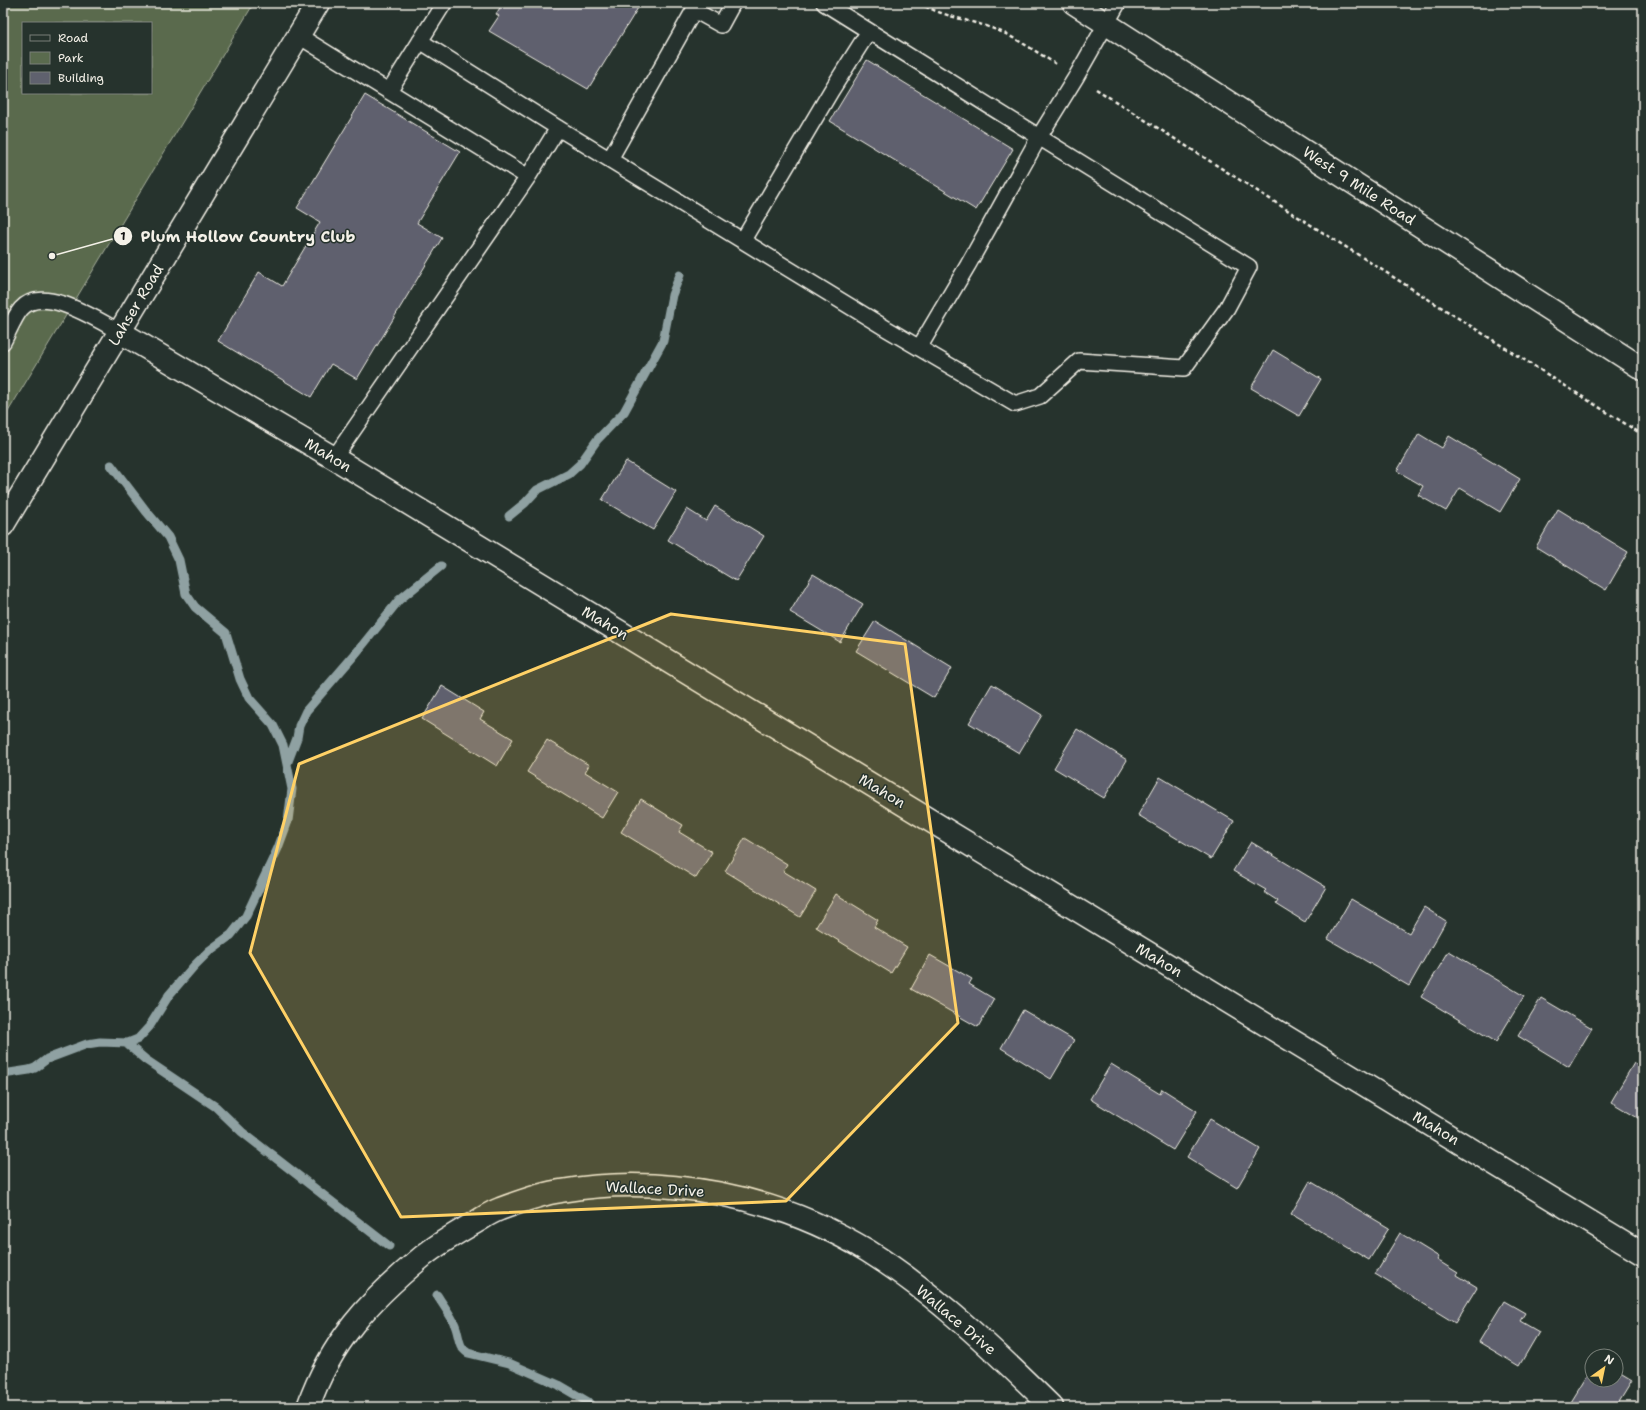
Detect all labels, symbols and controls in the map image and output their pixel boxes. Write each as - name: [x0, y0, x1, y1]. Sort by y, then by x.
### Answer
- legend: [22, 22, 152, 94]
- text: Road: [58, 30, 89, 46]
- text: Park: [58, 50, 84, 66]
- text: Building: [58, 70, 104, 86]
- street label: West 9 Mile Road: [1299, 142, 1420, 230]
- callout: Plum Hollow Country Club: [113, 222, 364, 250]
- text: Plum Hollow Country Club: [141, 226, 355, 247]
- text: 1: [120, 228, 126, 244]
- street label: Lahser Road: [104, 260, 168, 349]
- street label: Mahon: [301, 433, 355, 477]
- street label: Mahon: [578, 601, 632, 645]
- street label: Mahon: [855, 769, 909, 813]
- street label: Mahon: [1132, 938, 1186, 982]
- street label: Mahon: [1409, 1106, 1463, 1150]
- street label: Wallace Drive: [605, 1176, 705, 1202]
- street label: Wallace Drive: [912, 1281, 1000, 1359]
- north arrow: [1584, 1348, 1624, 1388]
- text: N: [1601, 1351, 1617, 1369]

